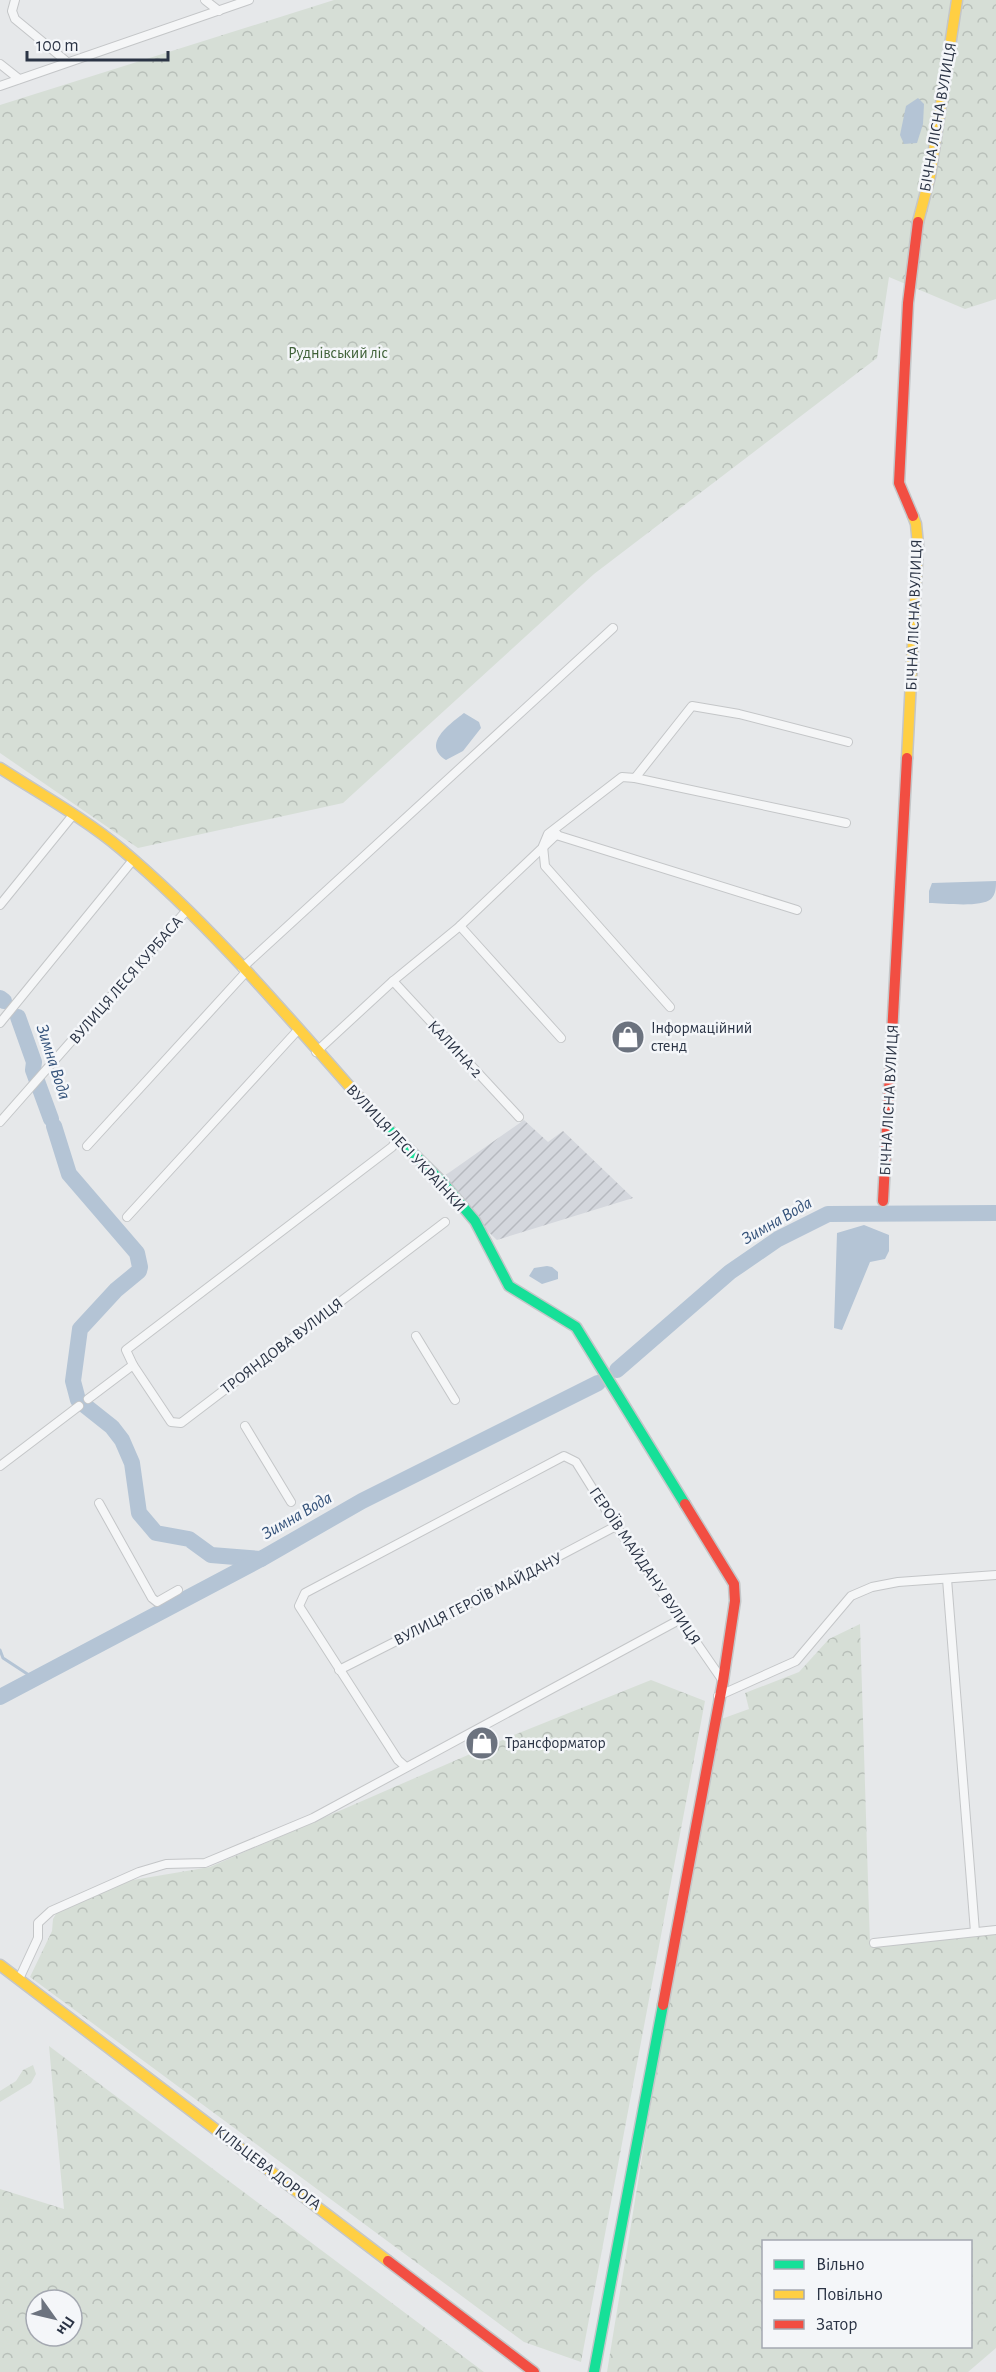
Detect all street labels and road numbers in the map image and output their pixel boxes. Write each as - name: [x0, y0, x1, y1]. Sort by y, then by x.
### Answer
- street label: БІЧНА ЛІСНА ВУЛИЦЯ: [917, 41, 959, 193]
- street label: БІЧНА ЛІСНА ВУЛИЦЯ: [903, 539, 925, 691]
- street label: ВУЛИЦЯ ЛЕСЯ КУРБАСА: [66, 913, 186, 1047]
- street label: КАЛИНА-2: [425, 1017, 485, 1081]
- street label: БІЧНА ЛІСНА ВУЛИЦЯ: [877, 1024, 901, 1176]
- street label: ВУЛИЦЯ ЛЕСІ УКРАЇНКИ: [343, 1080, 470, 1215]
- street label: ТРОЯНДОВА ВУЛИЦЯ: [218, 1295, 346, 1397]
- street label: ГЕРОЇВ МАЙДАНУ ВУЛИЦЯ: [586, 1483, 705, 1648]
- street label: ВУЛИЦЯ ГЕРОЇВ МАЙДАНУ: [391, 1548, 565, 1648]
- street label: КІЛЬЦЕВА ДОРОГА: [212, 2123, 325, 2213]

